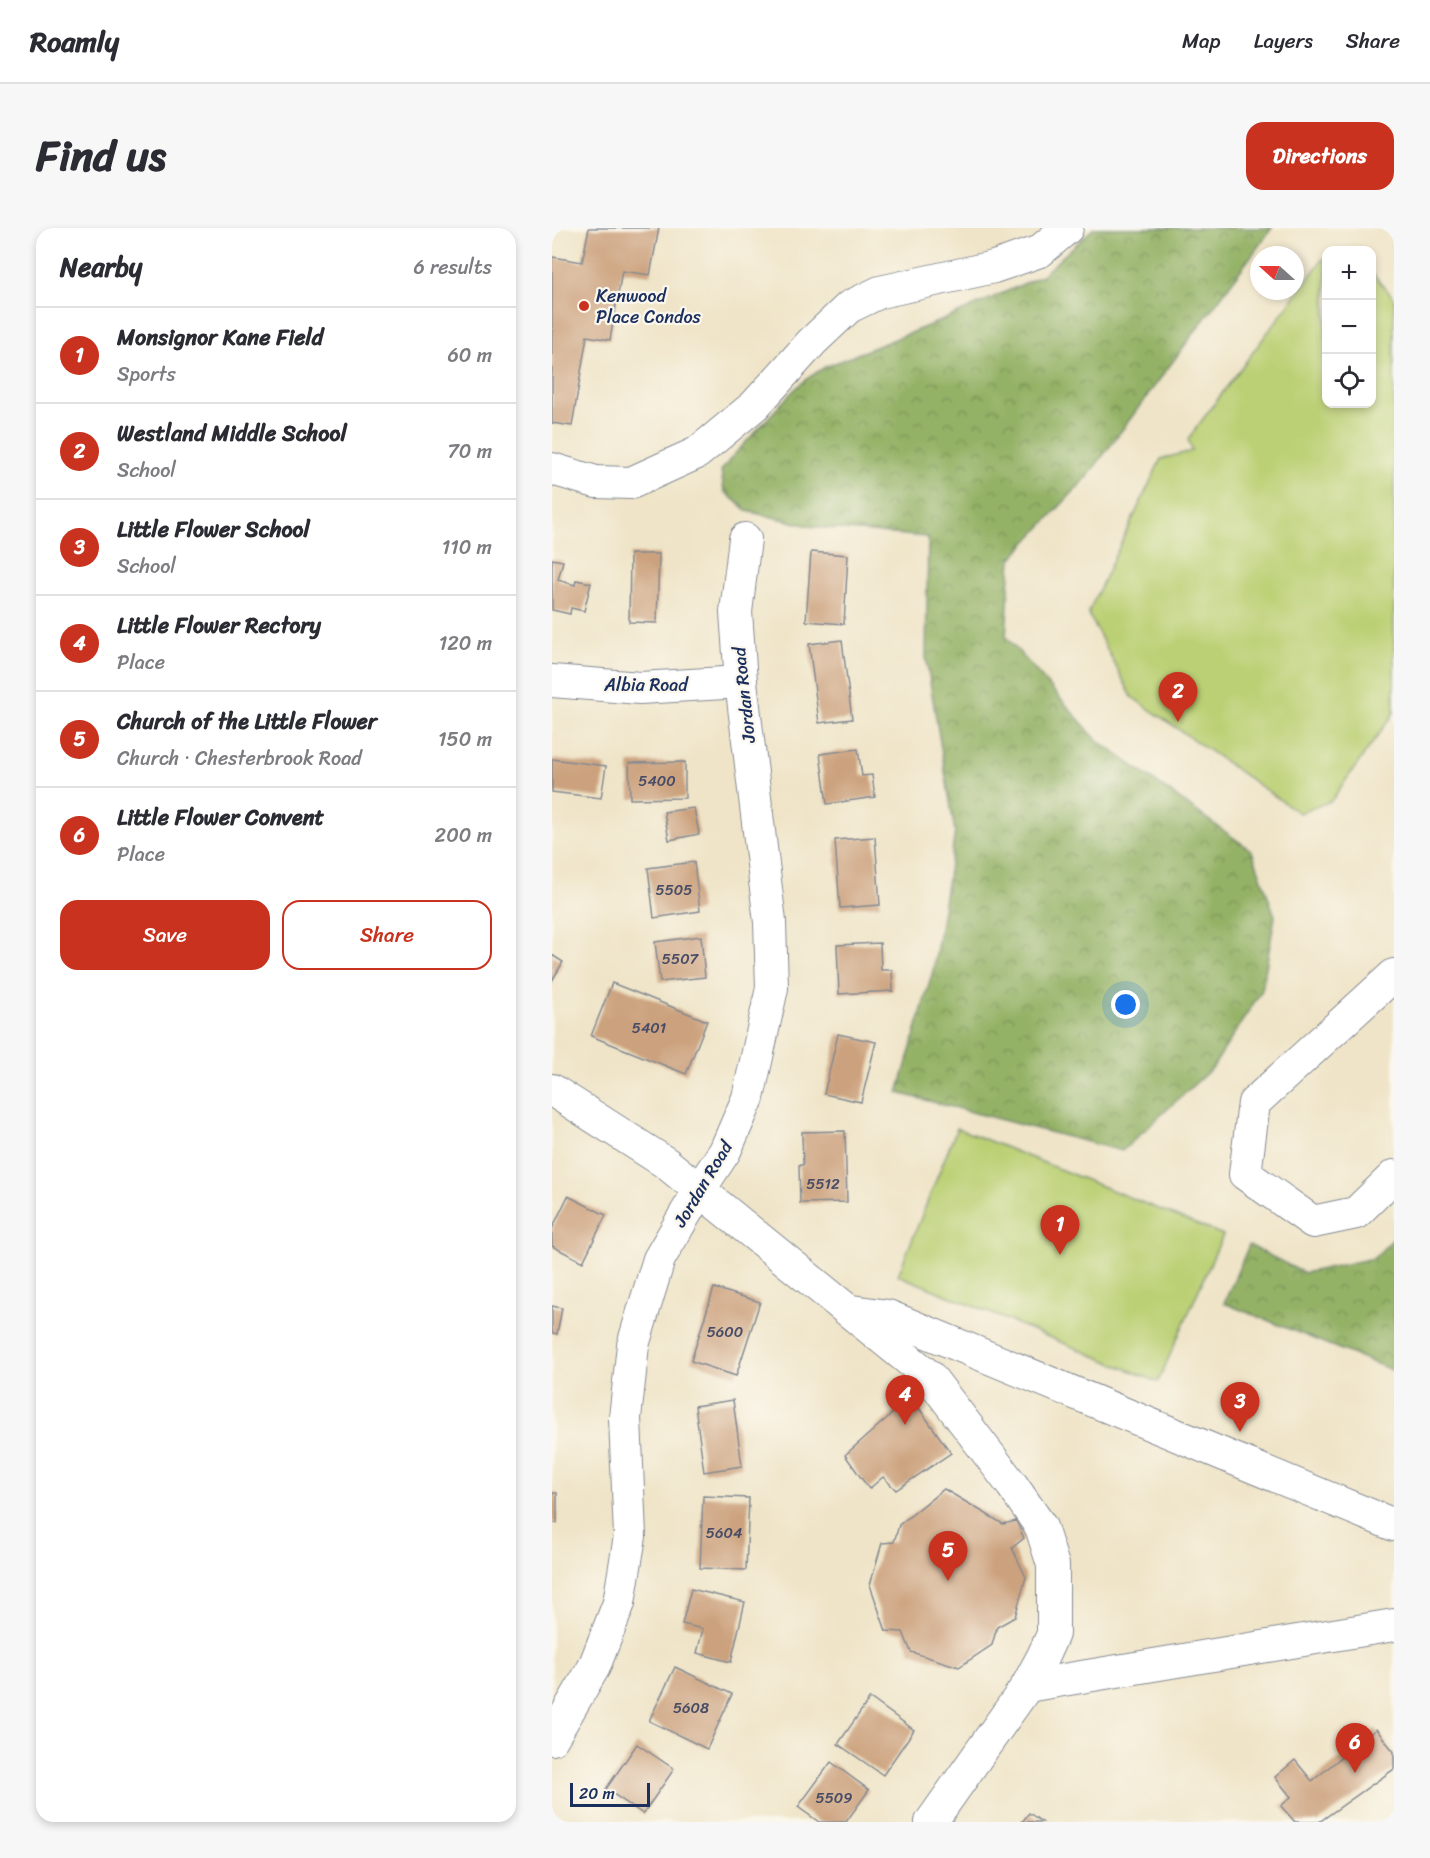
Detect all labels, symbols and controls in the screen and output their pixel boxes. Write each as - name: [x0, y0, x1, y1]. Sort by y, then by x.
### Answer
- text: Roamly: [30, 17, 119, 66]
- text: Map: [1182, 22, 1221, 60]
- text: Layers: [1254, 22, 1313, 60]
- text: Share: [1346, 22, 1400, 60]
- text: Find us: [36, 119, 166, 193]
- button: Directions: [1246, 122, 1394, 190]
- text: Nearby: [60, 244, 142, 290]
- north arrow: [1250, 246, 1304, 300]
- map controls: [1322, 246, 1376, 408]
- button: +: [1322, 246, 1376, 300]
- text: 6 results: [413, 250, 492, 285]
- place label: Kenwood Place Condos: [596, 280, 702, 333]
- marker: Kenwood Place Condos: [577, 299, 591, 313]
- button: −: [1322, 300, 1376, 354]
- text: Monsignor Kane Field: [117, 318, 323, 357]
- text: 1: [75, 338, 84, 373]
- text: 60 m: [447, 338, 492, 373]
- button: locate: [1322, 354, 1376, 408]
- text: Sports: [117, 357, 176, 392]
- text: Westland Middle School: [117, 414, 347, 453]
- text: 2: [74, 434, 85, 469]
- text: 70 m: [447, 434, 492, 469]
- text: School: [117, 453, 176, 488]
- text: Little Flower School: [117, 510, 310, 549]
- text: 3: [74, 530, 85, 565]
- text: 110 m: [442, 530, 492, 565]
- text: School: [117, 549, 176, 584]
- text: Little Flower Rectory: [117, 606, 321, 645]
- text: 4: [73, 626, 86, 661]
- text: 120 m: [439, 626, 492, 661]
- street label: Jordan Road: [723, 644, 765, 746]
- text: Place: [117, 645, 165, 680]
- street label: Albia Road: [603, 669, 689, 701]
- pin: 2: [1158, 672, 1198, 722]
- text: Church of the Little Flower: [117, 702, 377, 741]
- text: 5: [73, 722, 86, 757]
- text: 150 m: [438, 722, 492, 757]
- text: Church · Chesterbrook Road: [117, 741, 362, 776]
- house number: 5400: [638, 768, 676, 794]
- text: Little Flower Convent: [117, 798, 324, 837]
- text: 6: [74, 818, 85, 853]
- text: 200 m: [435, 818, 492, 853]
- text: Place: [117, 837, 165, 872]
- house number: 5505: [656, 877, 692, 903]
- button: Save: [60, 900, 270, 970]
- button: Share: [282, 900, 492, 970]
- house number: 5507: [662, 946, 700, 972]
- your location: [1111, 990, 1140, 1019]
- house number: 5401: [632, 1015, 666, 1041]
- street label: Jordan Road: [664, 1133, 742, 1234]
- house number: 5512: [806, 1171, 840, 1197]
- pin: 1: [1040, 1206, 1080, 1255]
- house number: 5600: [707, 1319, 743, 1345]
- pin: 4: [886, 1376, 924, 1425]
- pin: 3: [1220, 1382, 1260, 1432]
- house number: 5604: [706, 1520, 742, 1546]
- pin: 5: [928, 1532, 968, 1581]
- house number: 5608: [673, 1695, 709, 1721]
- pin: 6: [1336, 1724, 1374, 1773]
- text: 20 m: [579, 1779, 615, 1808]
- scale bar: [570, 1780, 650, 1808]
- house number: 5509: [815, 1785, 853, 1811]

